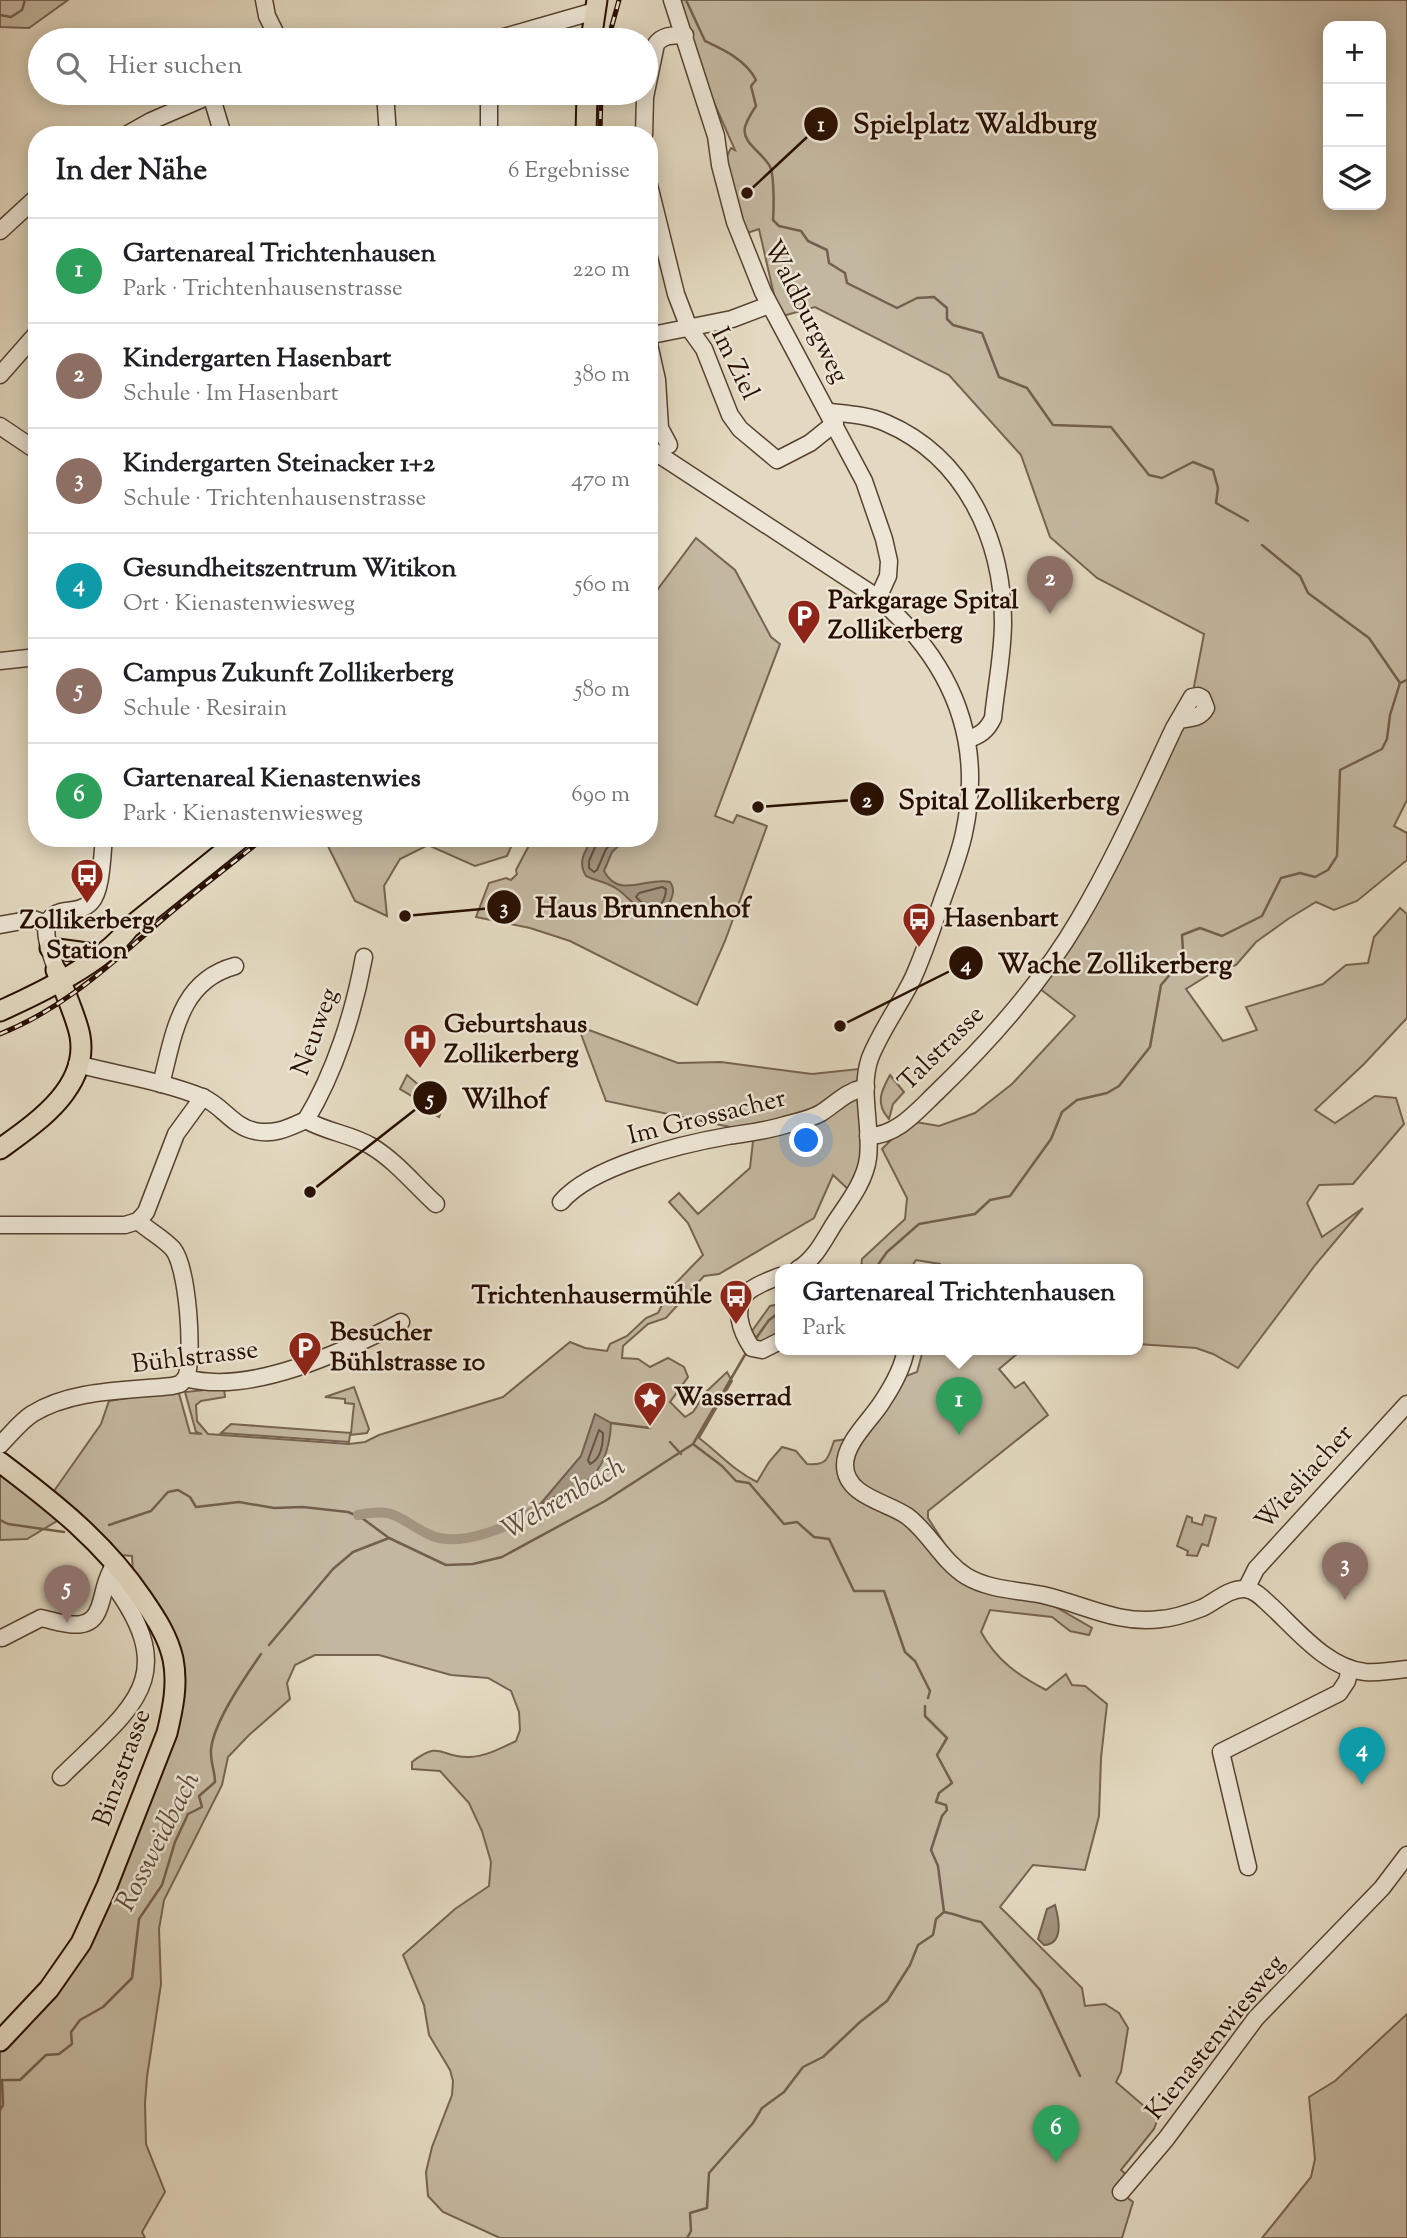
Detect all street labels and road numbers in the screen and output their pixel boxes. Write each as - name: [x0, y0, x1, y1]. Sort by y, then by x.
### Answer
- street label: Waldburgweg: [753, 234, 857, 390]
- street label: Im Ziel: [701, 321, 767, 407]
- street label: Neuweg: [283, 983, 349, 1081]
- street label: Talstrasse: [891, 998, 993, 1100]
- street label: Im Grossacher: [624, 1080, 790, 1155]
- street label: Bühlstrasse: [130, 1332, 260, 1384]
- street label: Wiesliacher: [1247, 1417, 1363, 1539]
- street label: Binzstrasse: [85, 1704, 161, 1832]
- street label: Kienastenwiesweg: [1137, 1947, 1295, 2129]

